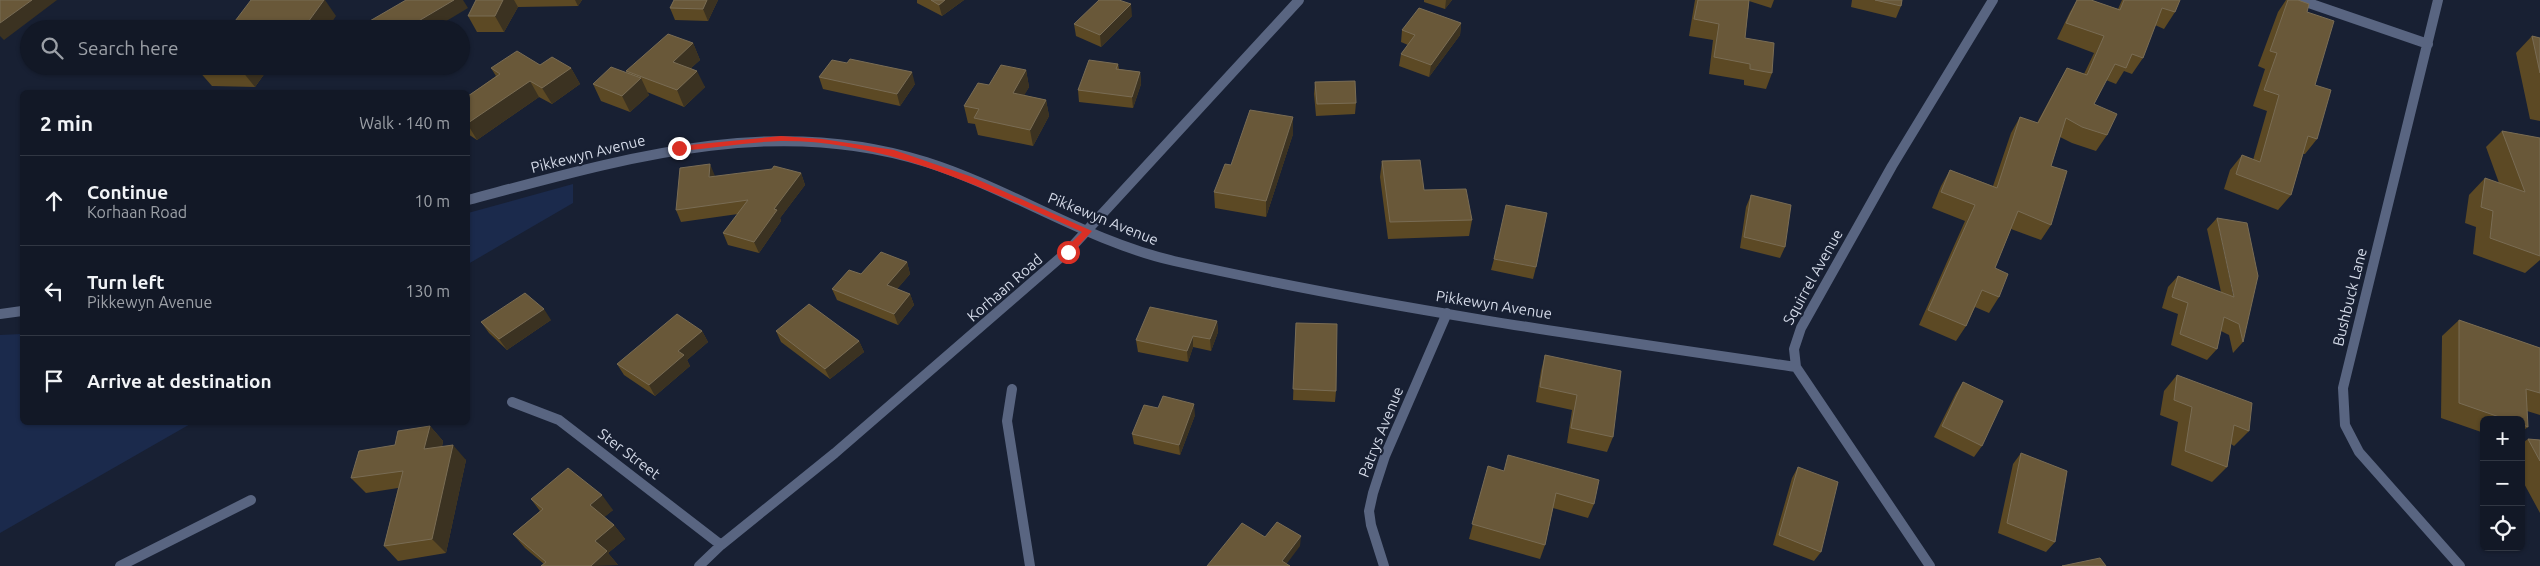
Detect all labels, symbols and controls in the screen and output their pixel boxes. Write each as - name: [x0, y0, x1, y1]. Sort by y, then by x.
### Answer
- search box: [20, 20, 470, 75]
- icon: search: [38, 34, 66, 62]
- text: Search here: [78, 37, 178, 59]
- text: 2 min: [40, 111, 93, 135]
- text: Walk · 140 m: [359, 114, 450, 132]
- street label: Pikkewyn Avenue: [529, 131, 647, 176]
- route end: [668, 137, 691, 160]
- text: Continue: [87, 181, 168, 203]
- icon: ahead: [40, 187, 68, 215]
- street label: Pikkewyn Avenue: [1046, 189, 1161, 248]
- text: 10 m: [414, 192, 450, 210]
- text: Korhaan Road: [87, 203, 187, 221]
- street label: Squirrel Avenue: [1779, 226, 1846, 327]
- route start: [1057, 241, 1080, 264]
- street label: Bushbuck Lane: [2329, 246, 2370, 348]
- street label: Korhaan Road: [964, 250, 1046, 325]
- text: Turn left: [87, 271, 165, 293]
- icon: left: [40, 277, 68, 305]
- text: 130 m: [405, 282, 450, 300]
- street label: Pikkewyn Avenue: [1435, 287, 1553, 322]
- text: Pikkewyn Avenue: [87, 293, 212, 311]
- icon: arrive: [40, 367, 68, 395]
- text: Arrive at destination: [87, 370, 272, 392]
- street label: Patrys Avenue: [1355, 384, 1406, 480]
- map controls: [2480, 416, 2525, 551]
- button: +: [2480, 416, 2525, 461]
- street label: Ster Street: [595, 425, 664, 482]
- button: −: [2480, 461, 2525, 506]
- button: locate: [2480, 506, 2525, 551]

